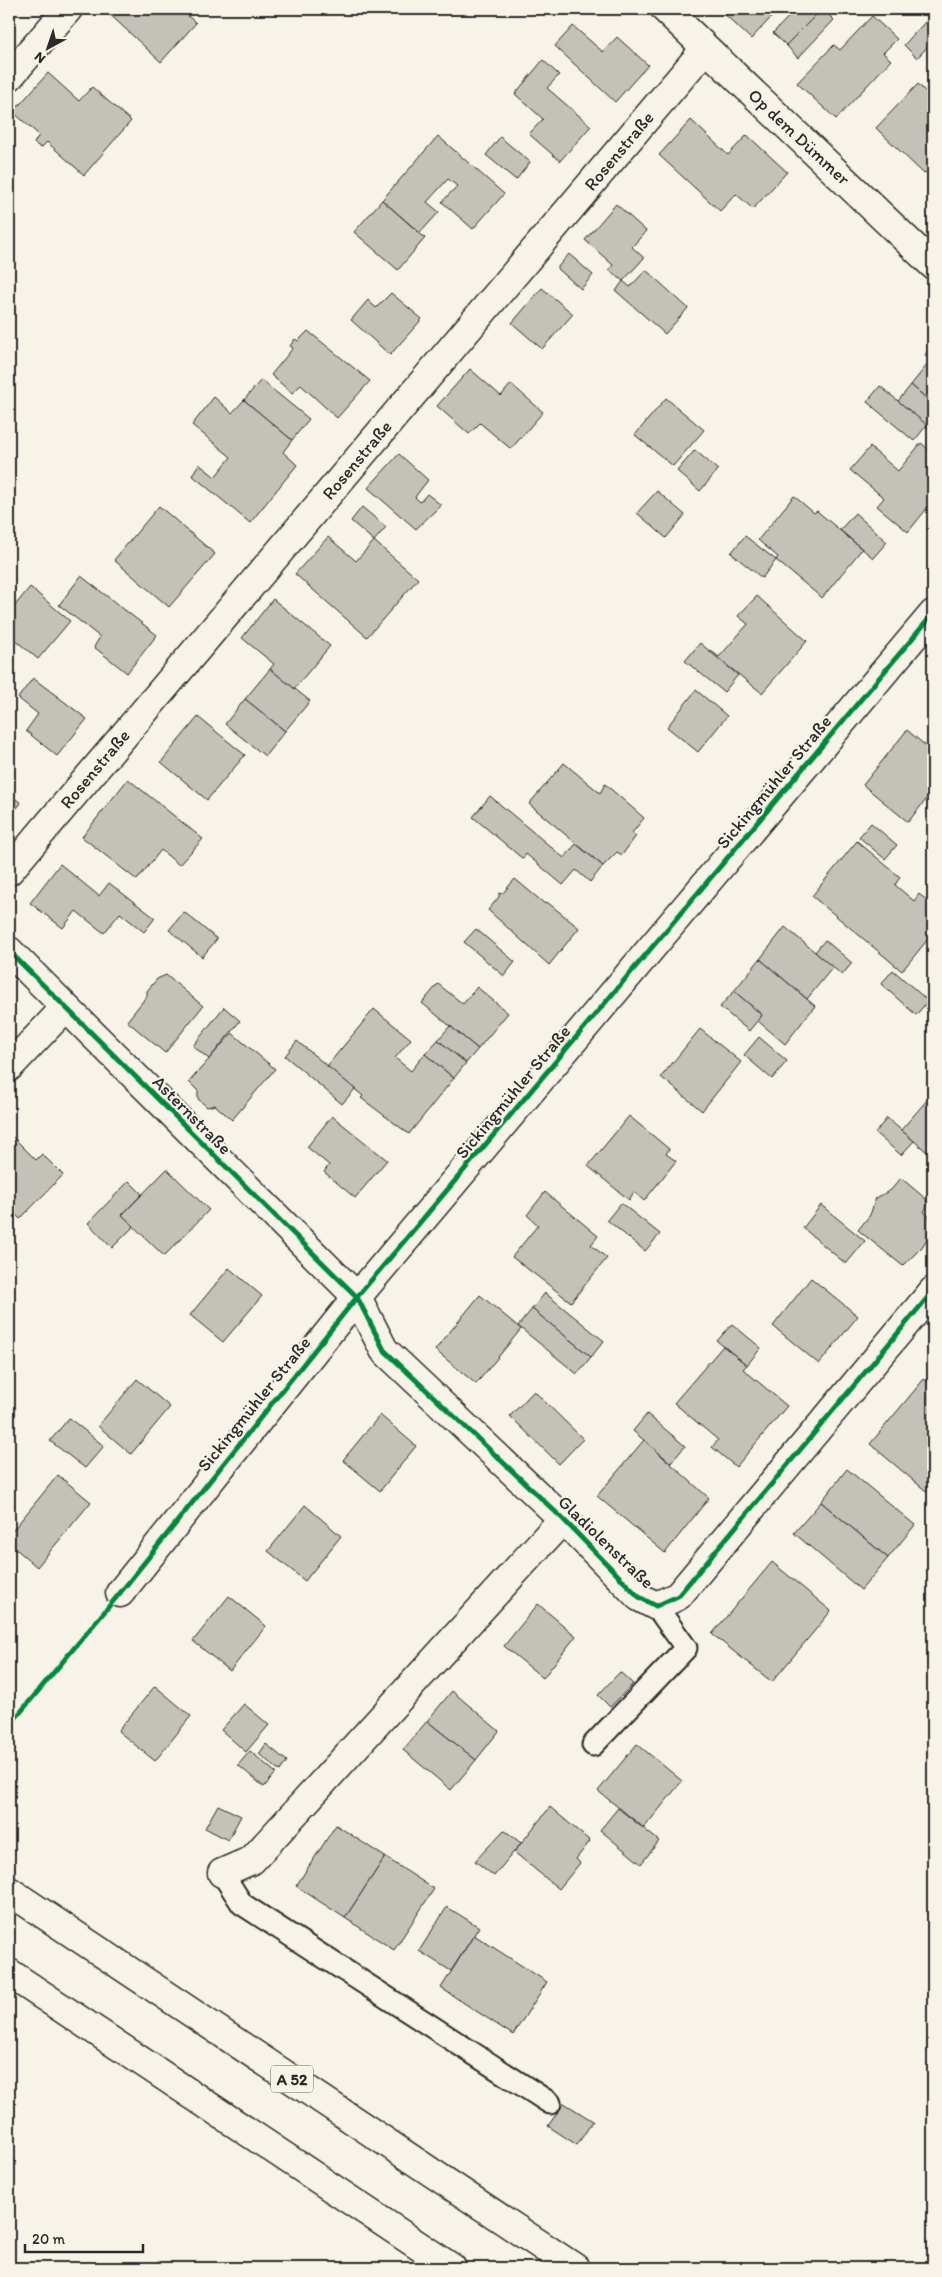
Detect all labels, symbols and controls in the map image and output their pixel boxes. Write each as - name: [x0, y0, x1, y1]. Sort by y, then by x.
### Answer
- north arrow: [22, 22, 72, 72]
- text: N: [31, 48, 49, 67]
- street label: Op dem Dümmer: [743, 84, 855, 190]
- street label: Rosenstraße: [579, 107, 659, 195]
- street label: Rosenstraße: [317, 416, 397, 504]
- street label: Sickingmühler Straße: [712, 711, 836, 853]
- street label: Rosenstraße: [55, 725, 135, 813]
- street label: Sickingmühler Straße: [451, 1021, 575, 1163]
- street label: Asternstraße: [148, 1071, 236, 1159]
- street label: Sickingmühler Straße: [193, 1332, 315, 1476]
- street label: Gladiolenstraße: [554, 1491, 658, 1593]
- road number: A 52: [271, 2066, 313, 2092]
- scale bar: [25, 2222, 142, 2254]
- text: 20 m: [32, 2230, 66, 2248]

